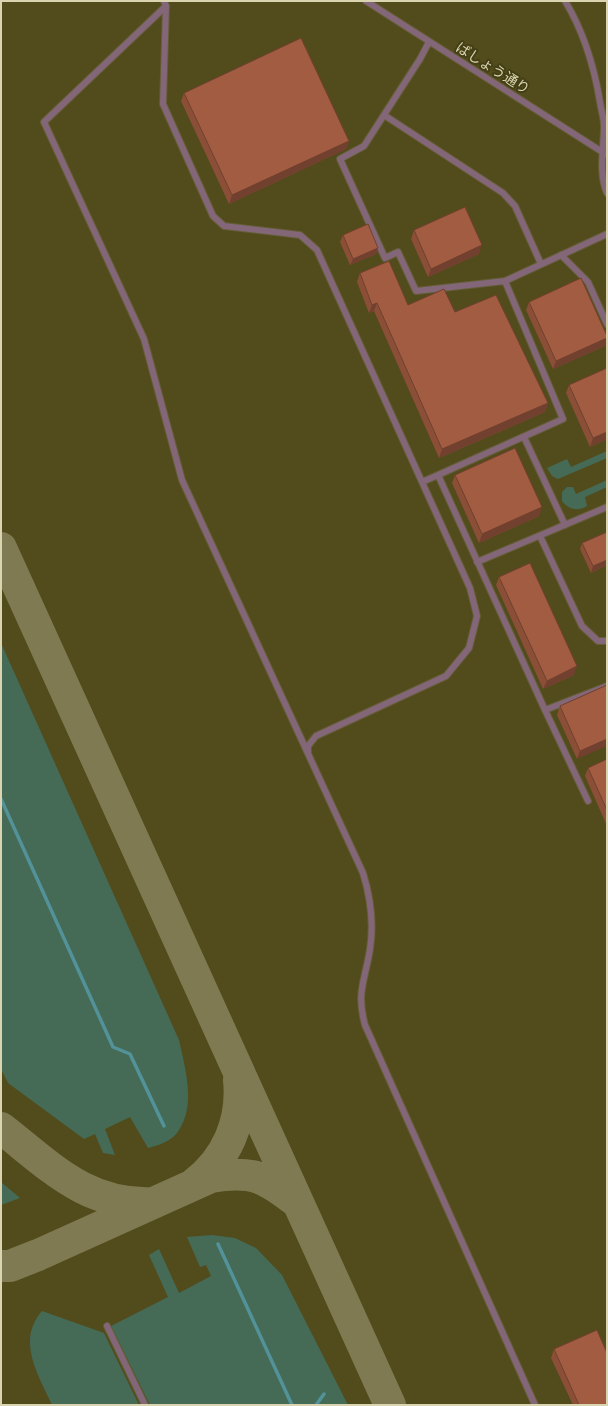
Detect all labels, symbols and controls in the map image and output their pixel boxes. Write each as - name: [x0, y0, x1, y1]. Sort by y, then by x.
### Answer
- street label: ばしょう通り: [453, 38, 533, 98]

